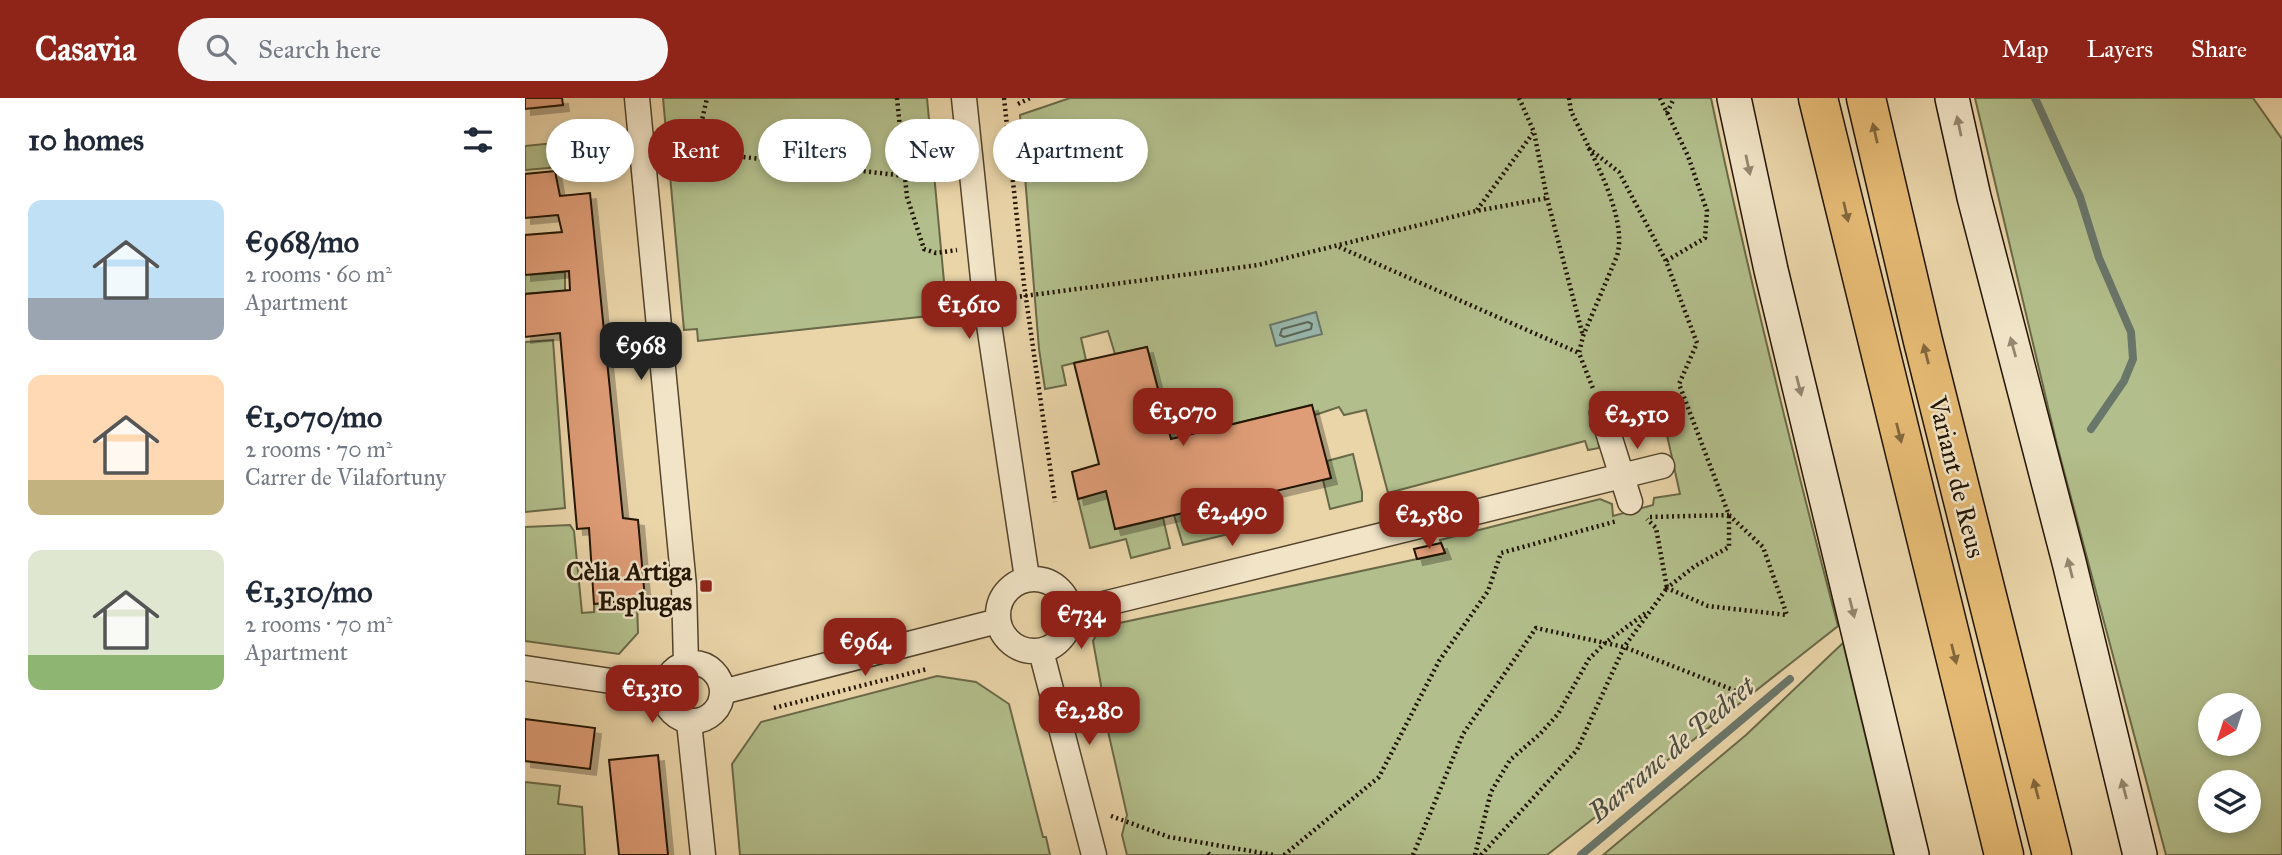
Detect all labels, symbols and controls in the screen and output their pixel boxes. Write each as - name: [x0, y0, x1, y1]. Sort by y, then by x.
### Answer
- search box: [178, 18, 668, 81]
- text: Casavia: [35, 29, 136, 69]
- icon: search: [202, 30, 240, 68]
- text: Search here: [258, 33, 381, 65]
- text: Map: [2002, 34, 2049, 64]
- text: Layers: [2087, 34, 2153, 64]
- text: Share: [2191, 34, 2247, 64]
- one-way arrow: [1953, 115, 1964, 137]
- chip: Buy: [546, 119, 634, 182]
- chip: Rent: [648, 119, 744, 182]
- chip: Filters: [758, 119, 871, 182]
- chip: New: [885, 119, 979, 182]
- chip: Apartment: [993, 119, 1148, 182]
- icon: filters: [459, 121, 497, 159]
- text: 10 homes: [28, 122, 144, 158]
- one-way arrow: [1869, 122, 1880, 144]
- one-way arrow: [1743, 154, 1754, 176]
- one-way arrow: [1841, 201, 1852, 223]
- text: €968/mo: [245, 224, 359, 260]
- icon: home: [84, 228, 168, 312]
- text: 2 rooms · 60 m²: [245, 260, 392, 288]
- pin: €1,610: [912, 282, 1026, 341]
- text: Apartment: [245, 288, 348, 316]
- text: €1,610: [937, 290, 1001, 318]
- pin: €968: [600, 322, 682, 382]
- text: €968: [616, 331, 666, 359]
- one-way arrow: [2007, 336, 2018, 358]
- one-way arrow: [1920, 343, 1931, 365]
- one-way arrow: [1794, 376, 1805, 398]
- pin: €1,070: [1126, 388, 1240, 448]
- pin: €2,510: [1580, 392, 1694, 451]
- street label: Variant de Reus: [1921, 392, 1993, 561]
- text: €1,070: [1149, 397, 1217, 425]
- text: €1,070/mo: [245, 399, 382, 435]
- text: €2,510: [1605, 400, 1669, 428]
- icon: home: [84, 403, 168, 487]
- one-way arrow: [1894, 422, 1905, 444]
- text: 2 rooms · 70 m²: [245, 435, 393, 463]
- text: Carrer de Vilafortuny: [245, 463, 446, 491]
- pin: €2,490: [1175, 489, 1289, 548]
- pin: €2,580: [1372, 491, 1486, 551]
- text: €2,490: [1197, 497, 1267, 525]
- text: €2,580: [1395, 500, 1463, 528]
- place label: Cèlia Artiga Esplugas: [566, 555, 693, 618]
- one-way arrow: [2064, 556, 2075, 578]
- text: €1,310/mo: [245, 574, 373, 610]
- icon: home: [84, 578, 168, 662]
- marker: Cèlia Artiga Esplugas: [698, 578, 714, 594]
- pin: €734: [1040, 592, 1122, 651]
- one-way arrow: [1847, 597, 1858, 619]
- text: €734: [1057, 600, 1105, 628]
- text: 2 rooms · 70 m²: [245, 610, 393, 638]
- pin: €964: [824, 618, 906, 678]
- text: €964: [840, 627, 890, 655]
- text: Apartment: [245, 638, 348, 666]
- one-way arrow: [1949, 643, 1960, 665]
- pin: €1,310: [595, 666, 709, 725]
- water label: Barranc de Pedret: [1579, 668, 1764, 831]
- text: €1,310: [622, 674, 682, 702]
- pin: €2,280: [1032, 688, 1146, 747]
- north arrow: [2198, 693, 2261, 756]
- map controls: [2198, 693, 2261, 833]
- text: €2,280: [1055, 696, 1123, 724]
- button: layers: [2198, 770, 2261, 833]
- one-way arrow: [2030, 778, 2041, 800]
- one-way arrow: [2118, 778, 2129, 800]

